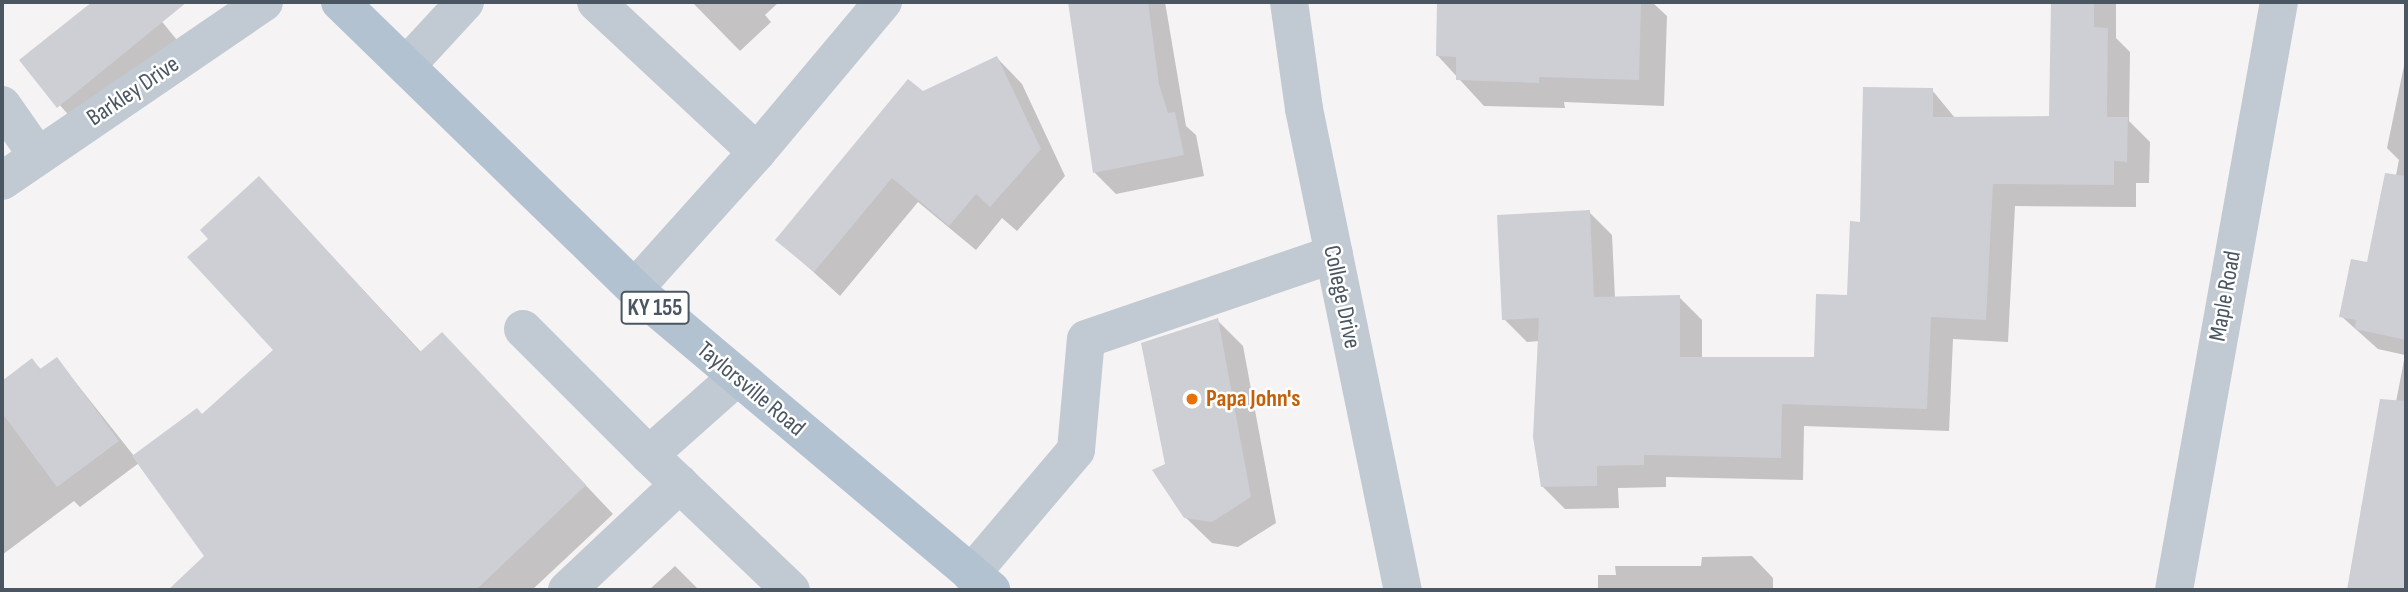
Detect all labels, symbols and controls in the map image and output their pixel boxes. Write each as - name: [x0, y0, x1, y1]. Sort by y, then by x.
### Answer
- street label: Barkley Drive: [81, 50, 185, 132]
- street label: College Drive: [1317, 243, 1367, 351]
- street label: Maple Road: [2203, 249, 2247, 343]
- road number: KY 155: [620, 288, 690, 328]
- street label: Taylorsville Road: [691, 336, 811, 442]
- place label: Papa John's: [1206, 385, 1300, 413]
- marker: Papa John's: [1184, 391, 1200, 407]

